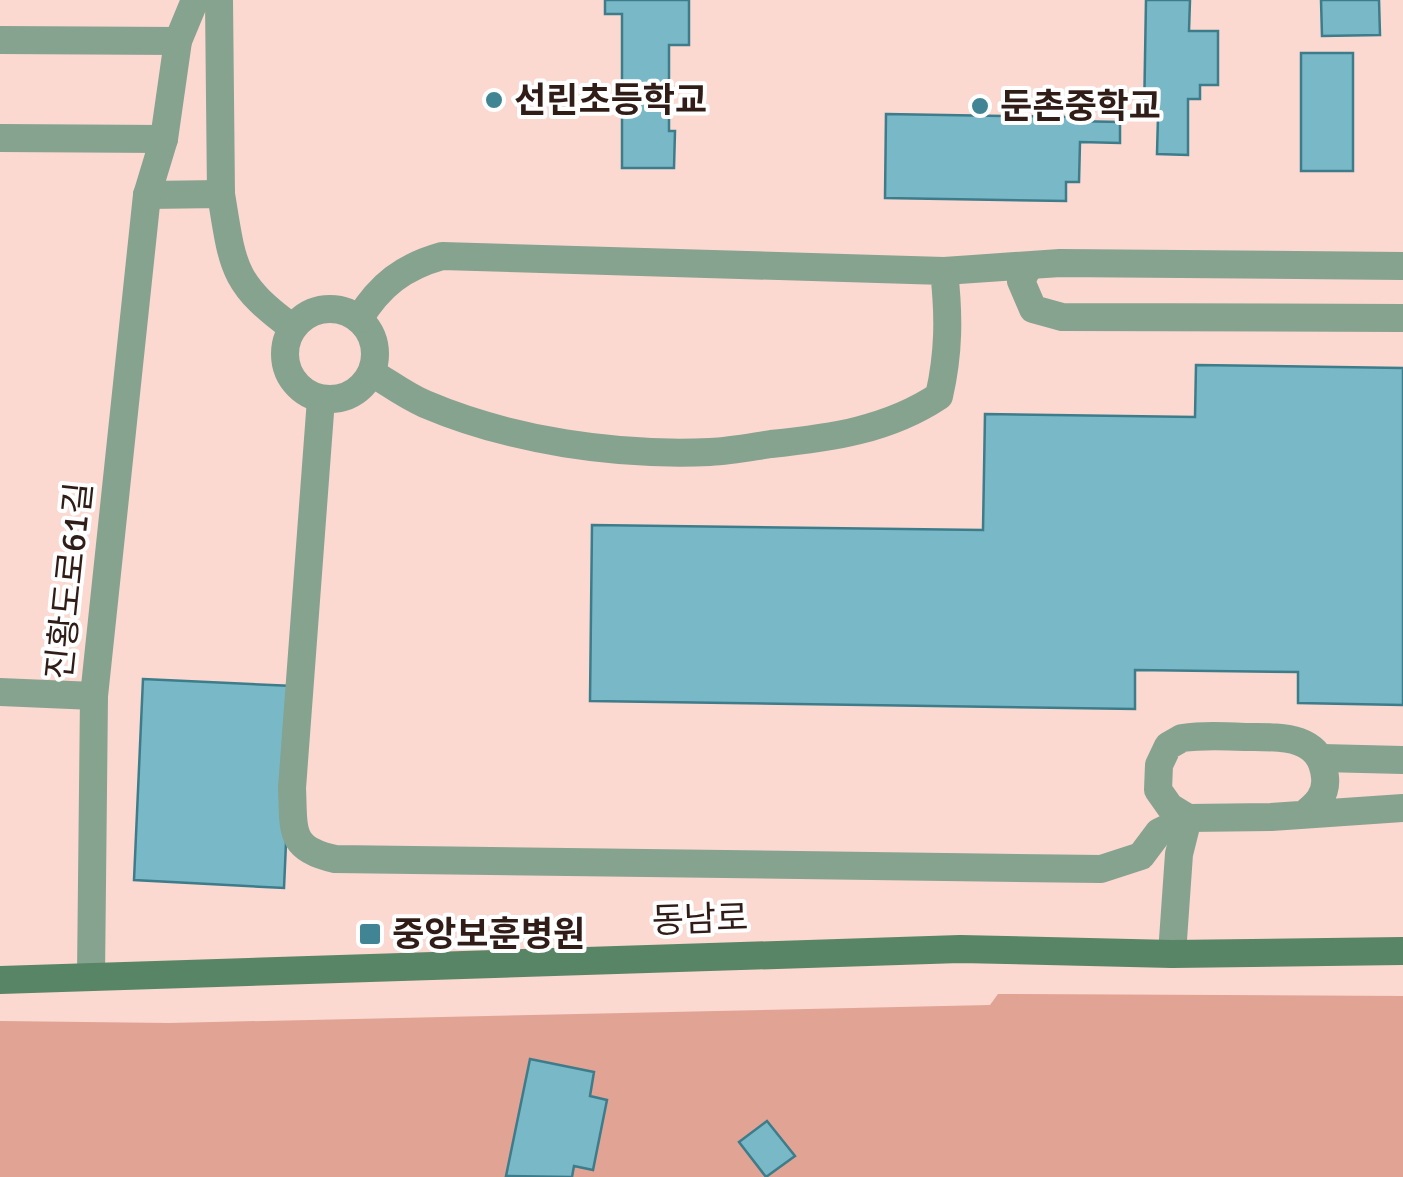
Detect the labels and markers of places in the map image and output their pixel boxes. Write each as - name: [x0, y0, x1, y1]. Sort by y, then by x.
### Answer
- place label: 선린초등학교: [514, 79, 707, 122]
- place label: 둔촌중학교: [1000, 85, 1161, 128]
- marker: 선린초등학교: [483, 89, 505, 111]
- marker: 둔촌중학교: [969, 95, 991, 117]
- place label: 중앙보훈병원: [392, 913, 585, 956]
- marker: 중앙보훈병원: [357, 921, 383, 947]

